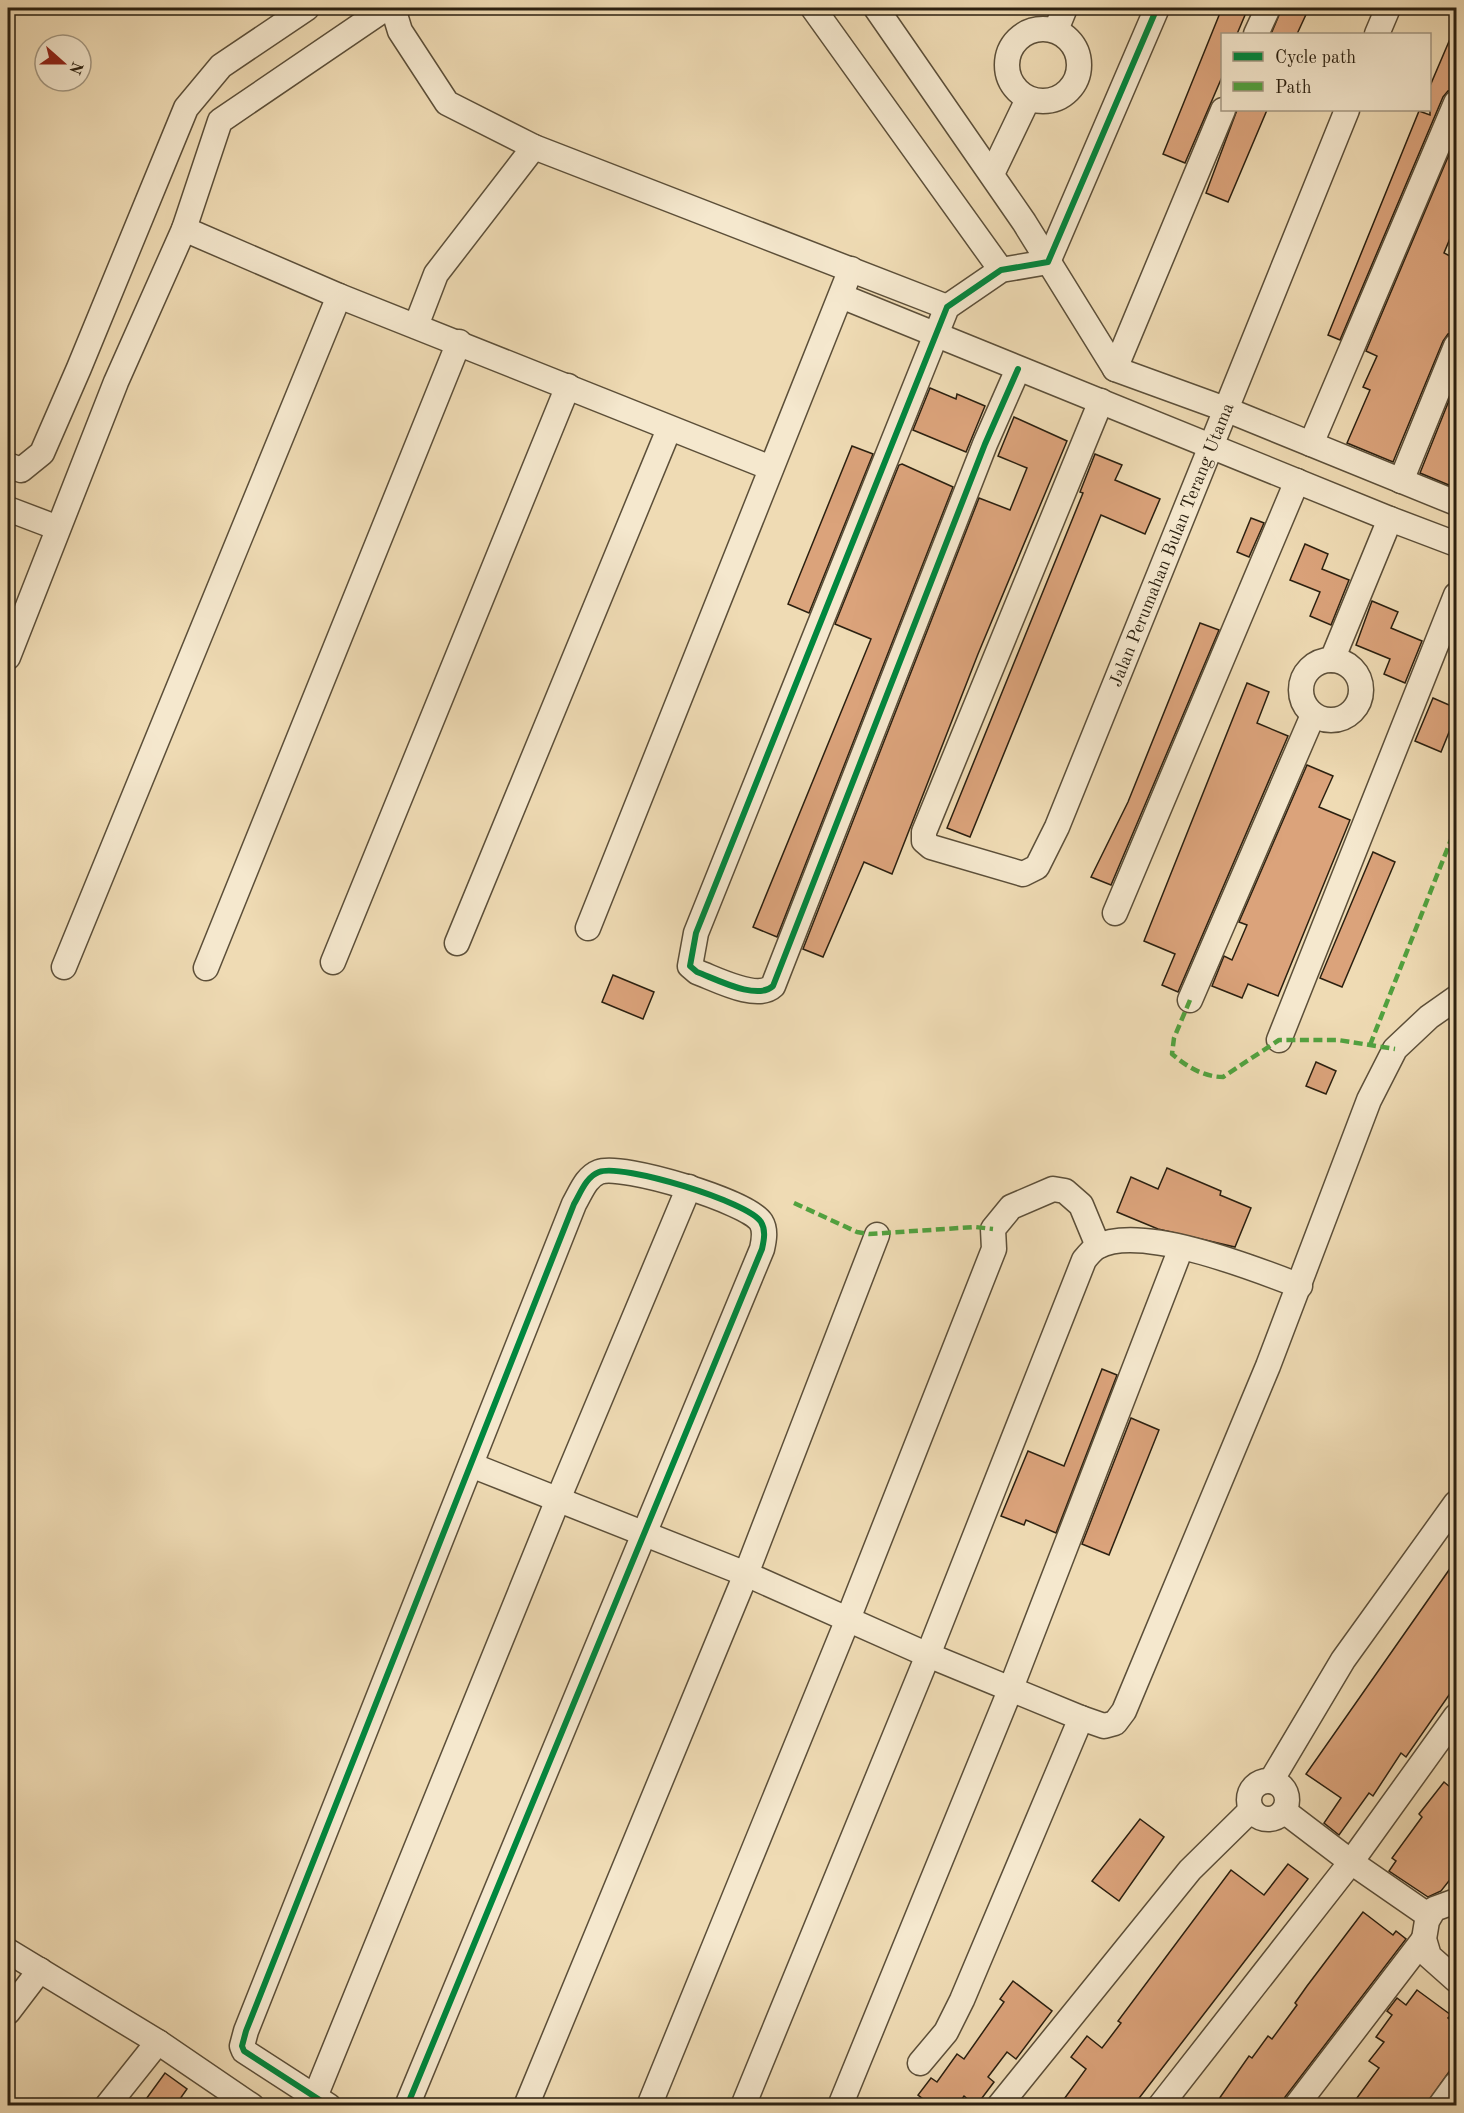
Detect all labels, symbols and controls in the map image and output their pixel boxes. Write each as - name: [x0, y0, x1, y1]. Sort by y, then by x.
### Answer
- north arrow: [33, 33, 93, 93]
- legend: [1221, 33, 1431, 111]
- text: Cycle path: [1275, 49, 1356, 67]
- text: N: [65, 59, 85, 77]
- text: Path: [1275, 79, 1312, 97]
- street label: Jalan Perumahan Bulan Terang Utama: [1107, 400, 1238, 689]

